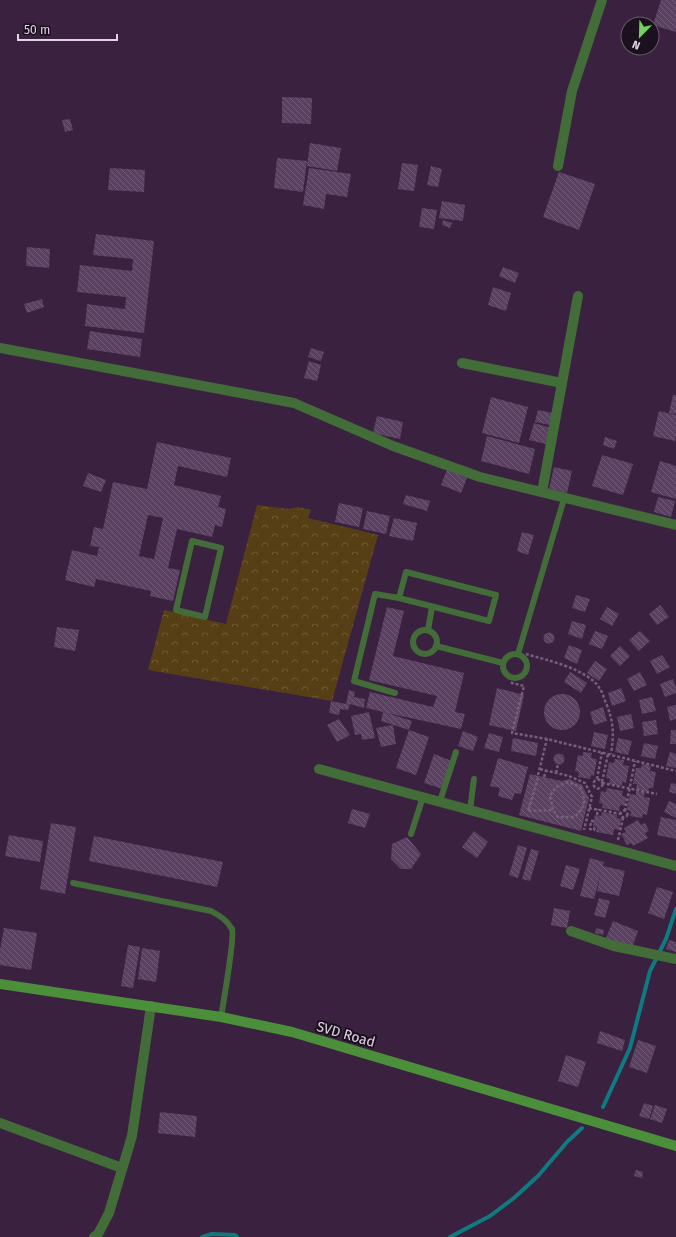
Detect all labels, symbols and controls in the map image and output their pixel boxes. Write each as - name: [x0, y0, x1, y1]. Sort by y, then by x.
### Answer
- scale bar: [18, 16, 117, 42]
- north arrow: [620, 16, 660, 56]
- text: 50 m: [24, 23, 50, 37]
- text: N: [630, 37, 642, 52]
- street label: SVD Road: [315, 1018, 377, 1051]

